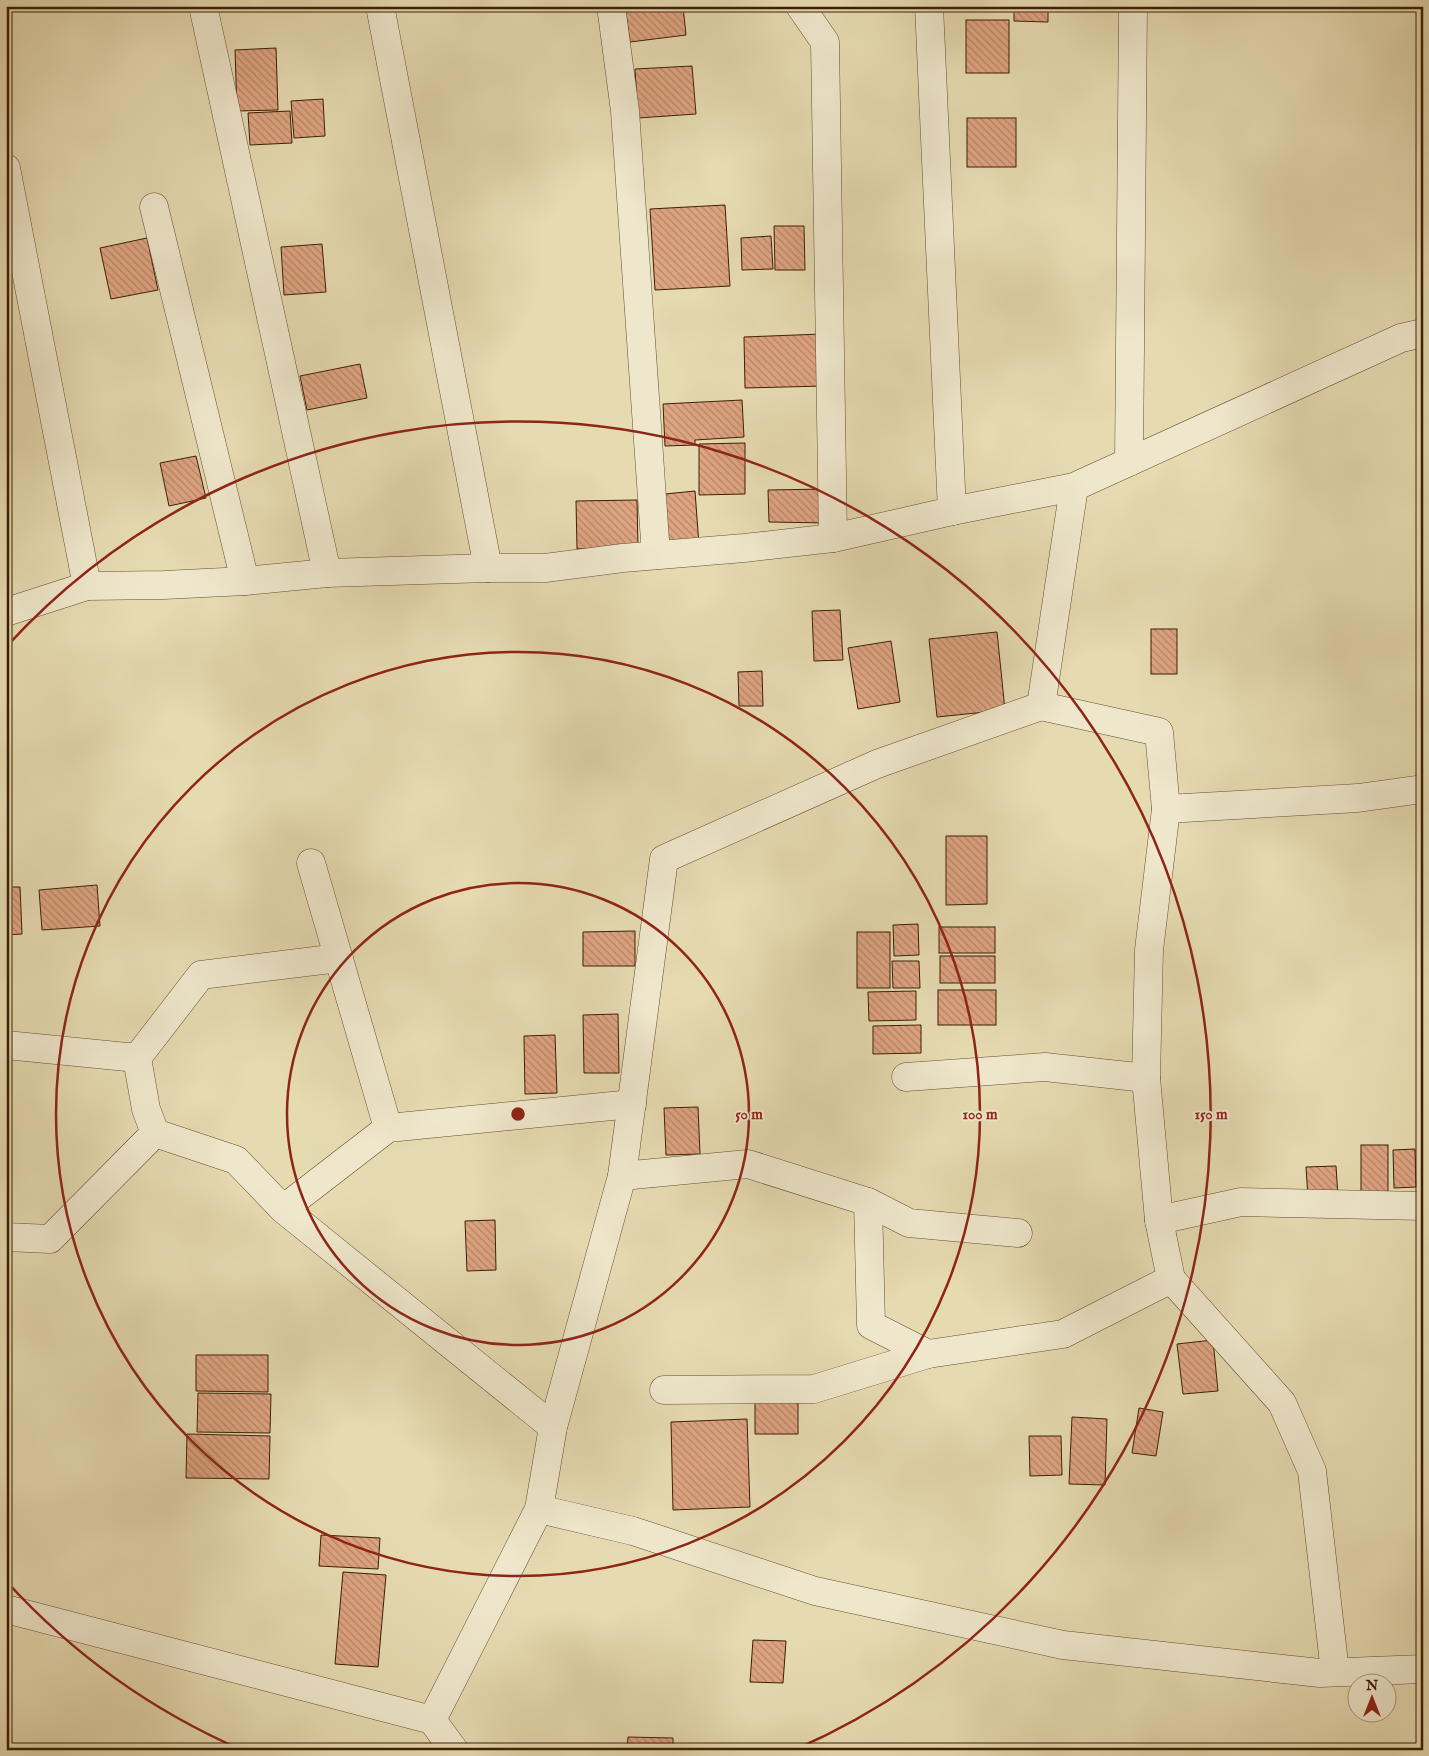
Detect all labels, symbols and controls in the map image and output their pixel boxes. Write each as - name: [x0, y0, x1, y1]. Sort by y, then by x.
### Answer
- centre of rings: [509, 1105, 527, 1123]
- text: 50 m: [735, 1105, 763, 1124]
- text: 100 m: [962, 1105, 998, 1124]
- text: 150 m: [1194, 1105, 1228, 1124]
- north arrow: [1346, 1674, 1396, 1724]
- text: N: [1365, 1677, 1378, 1695]

